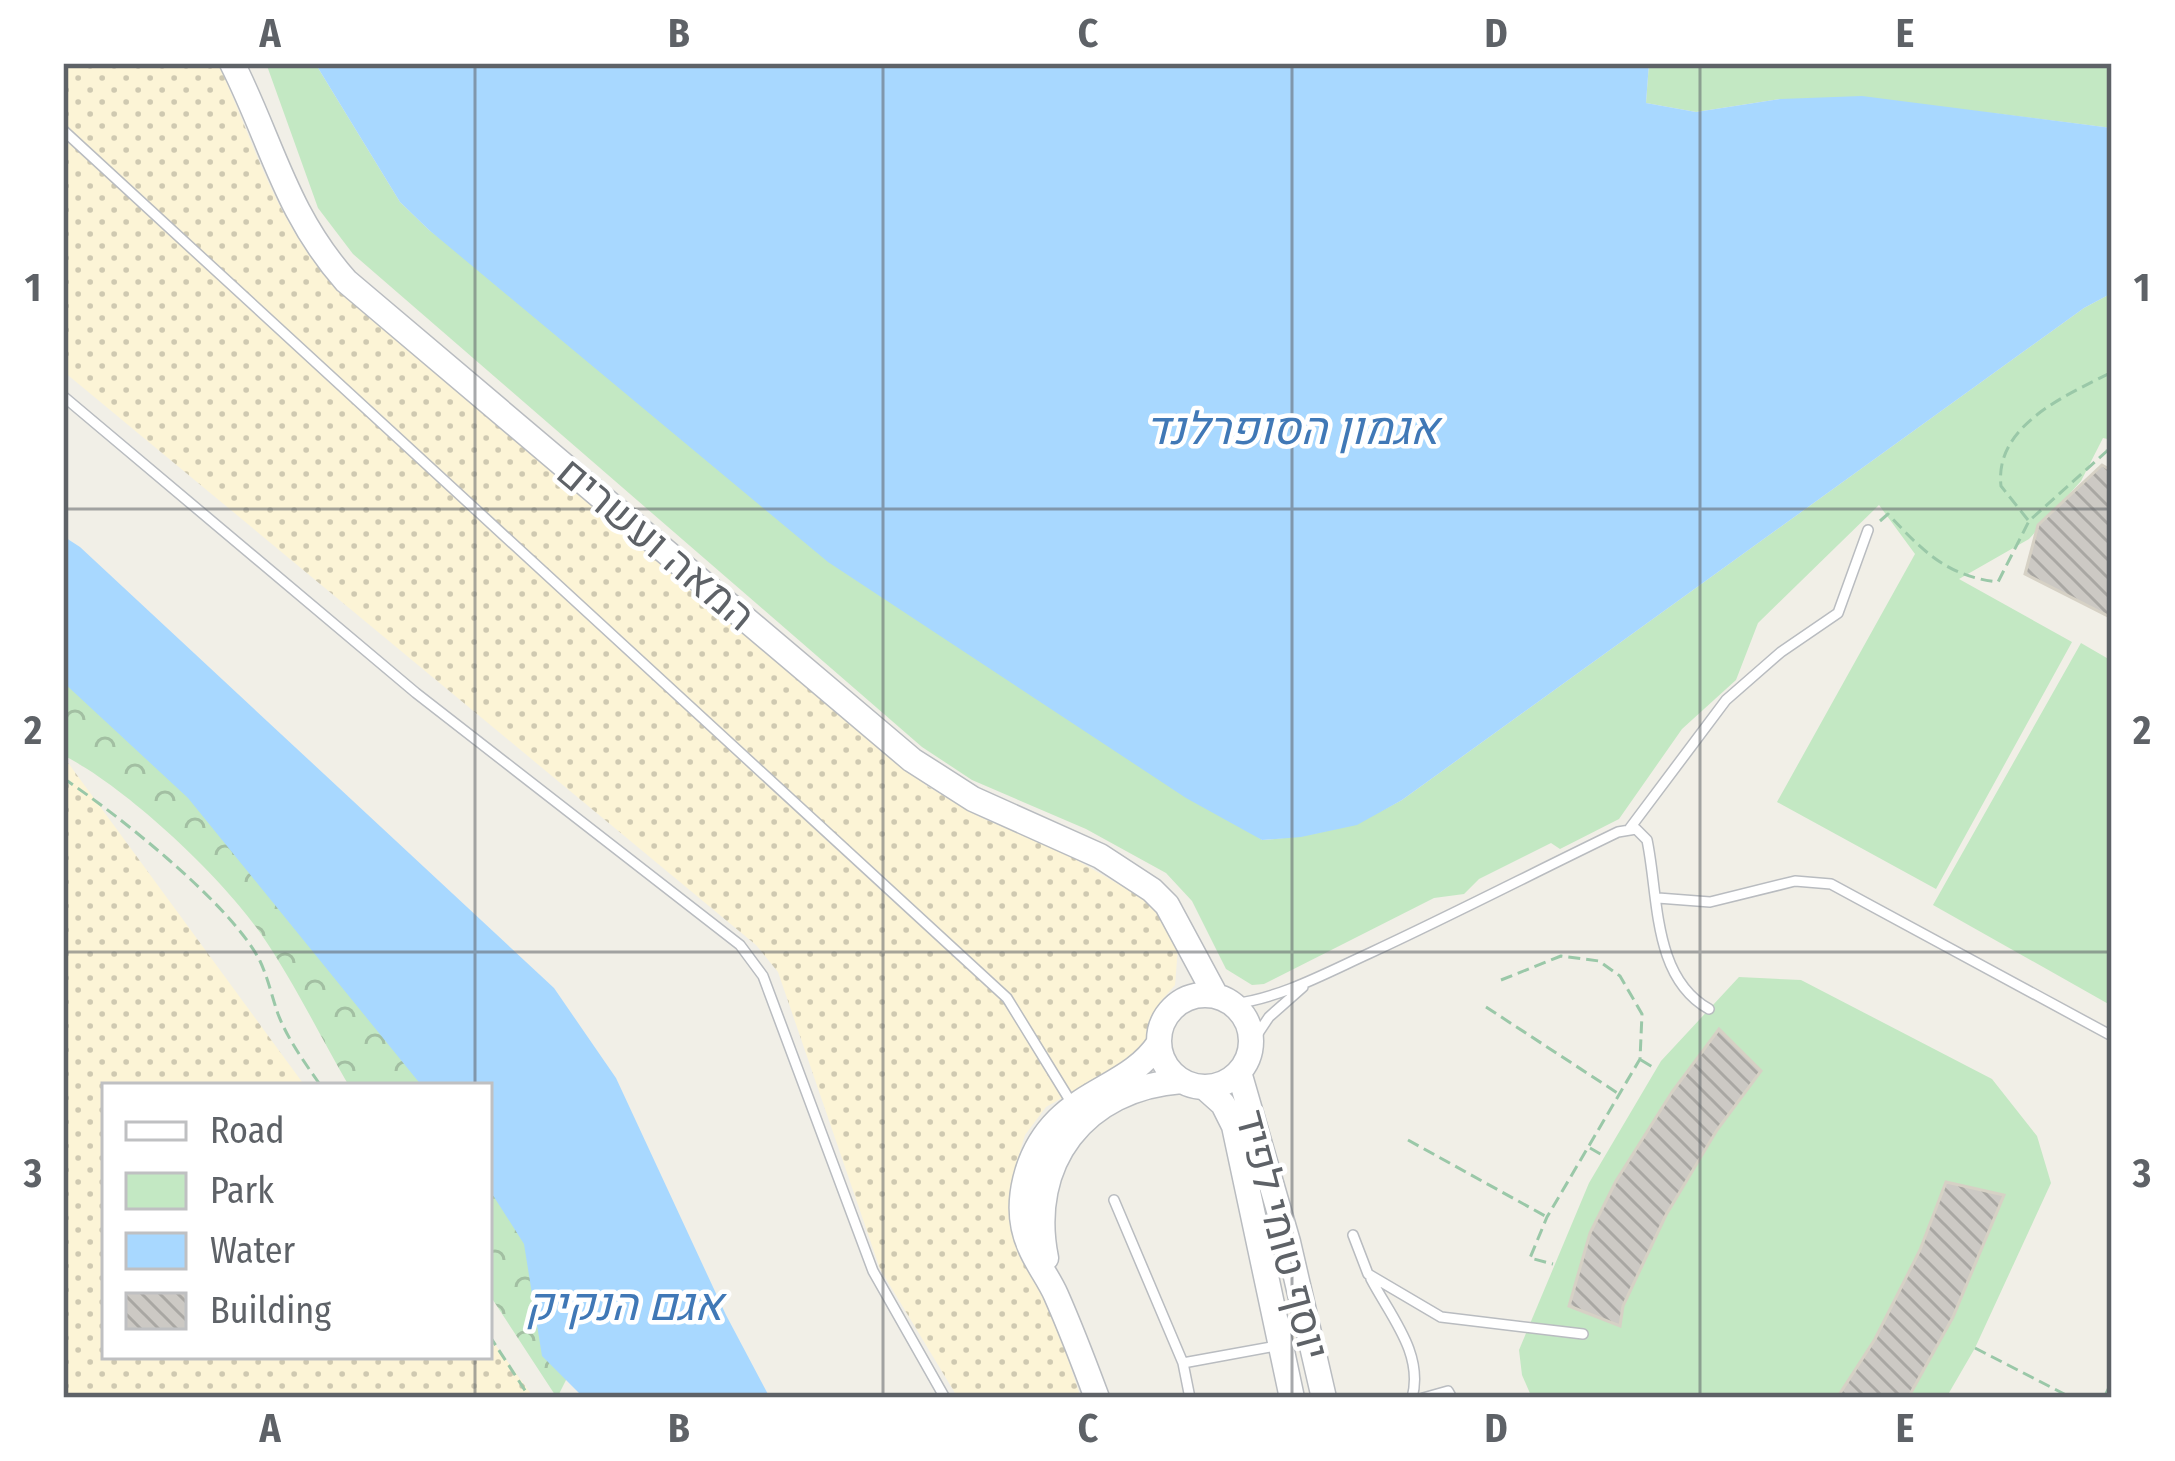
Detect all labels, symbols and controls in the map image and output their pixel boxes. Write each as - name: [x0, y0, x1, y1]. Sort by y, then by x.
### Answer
- text: A: [258, 11, 281, 57]
- text: B: [668, 11, 690, 57]
- text: C: [1078, 11, 1099, 57]
- text: D: [1484, 11, 1508, 57]
- text: E: [1896, 11, 1914, 57]
- text: 1: [25, 265, 41, 311]
- text: 1: [2134, 265, 2150, 311]
- water label: אגמון הסופרלנד: [1146, 402, 1444, 456]
- street label: המאה ועשרים: [547, 447, 765, 641]
- text: 2: [23, 708, 42, 754]
- text: 2: [2132, 708, 2151, 754]
- legend: [102, 1083, 492, 1359]
- street label: יוסף טומי לפיד: [1225, 1105, 1339, 1365]
- text: Road: [210, 1109, 285, 1153]
- text: 3: [23, 1151, 42, 1197]
- text: 3: [2132, 1151, 2151, 1197]
- text: Park: [210, 1169, 274, 1213]
- text: Water: [210, 1229, 296, 1273]
- water label: אגם הנקיק: [525, 1278, 728, 1332]
- text: Building: [210, 1289, 331, 1333]
- text: A: [258, 1406, 281, 1452]
- text: B: [668, 1406, 690, 1452]
- text: C: [1078, 1406, 1099, 1452]
- text: D: [1484, 1406, 1508, 1452]
- text: E: [1896, 1406, 1914, 1452]

